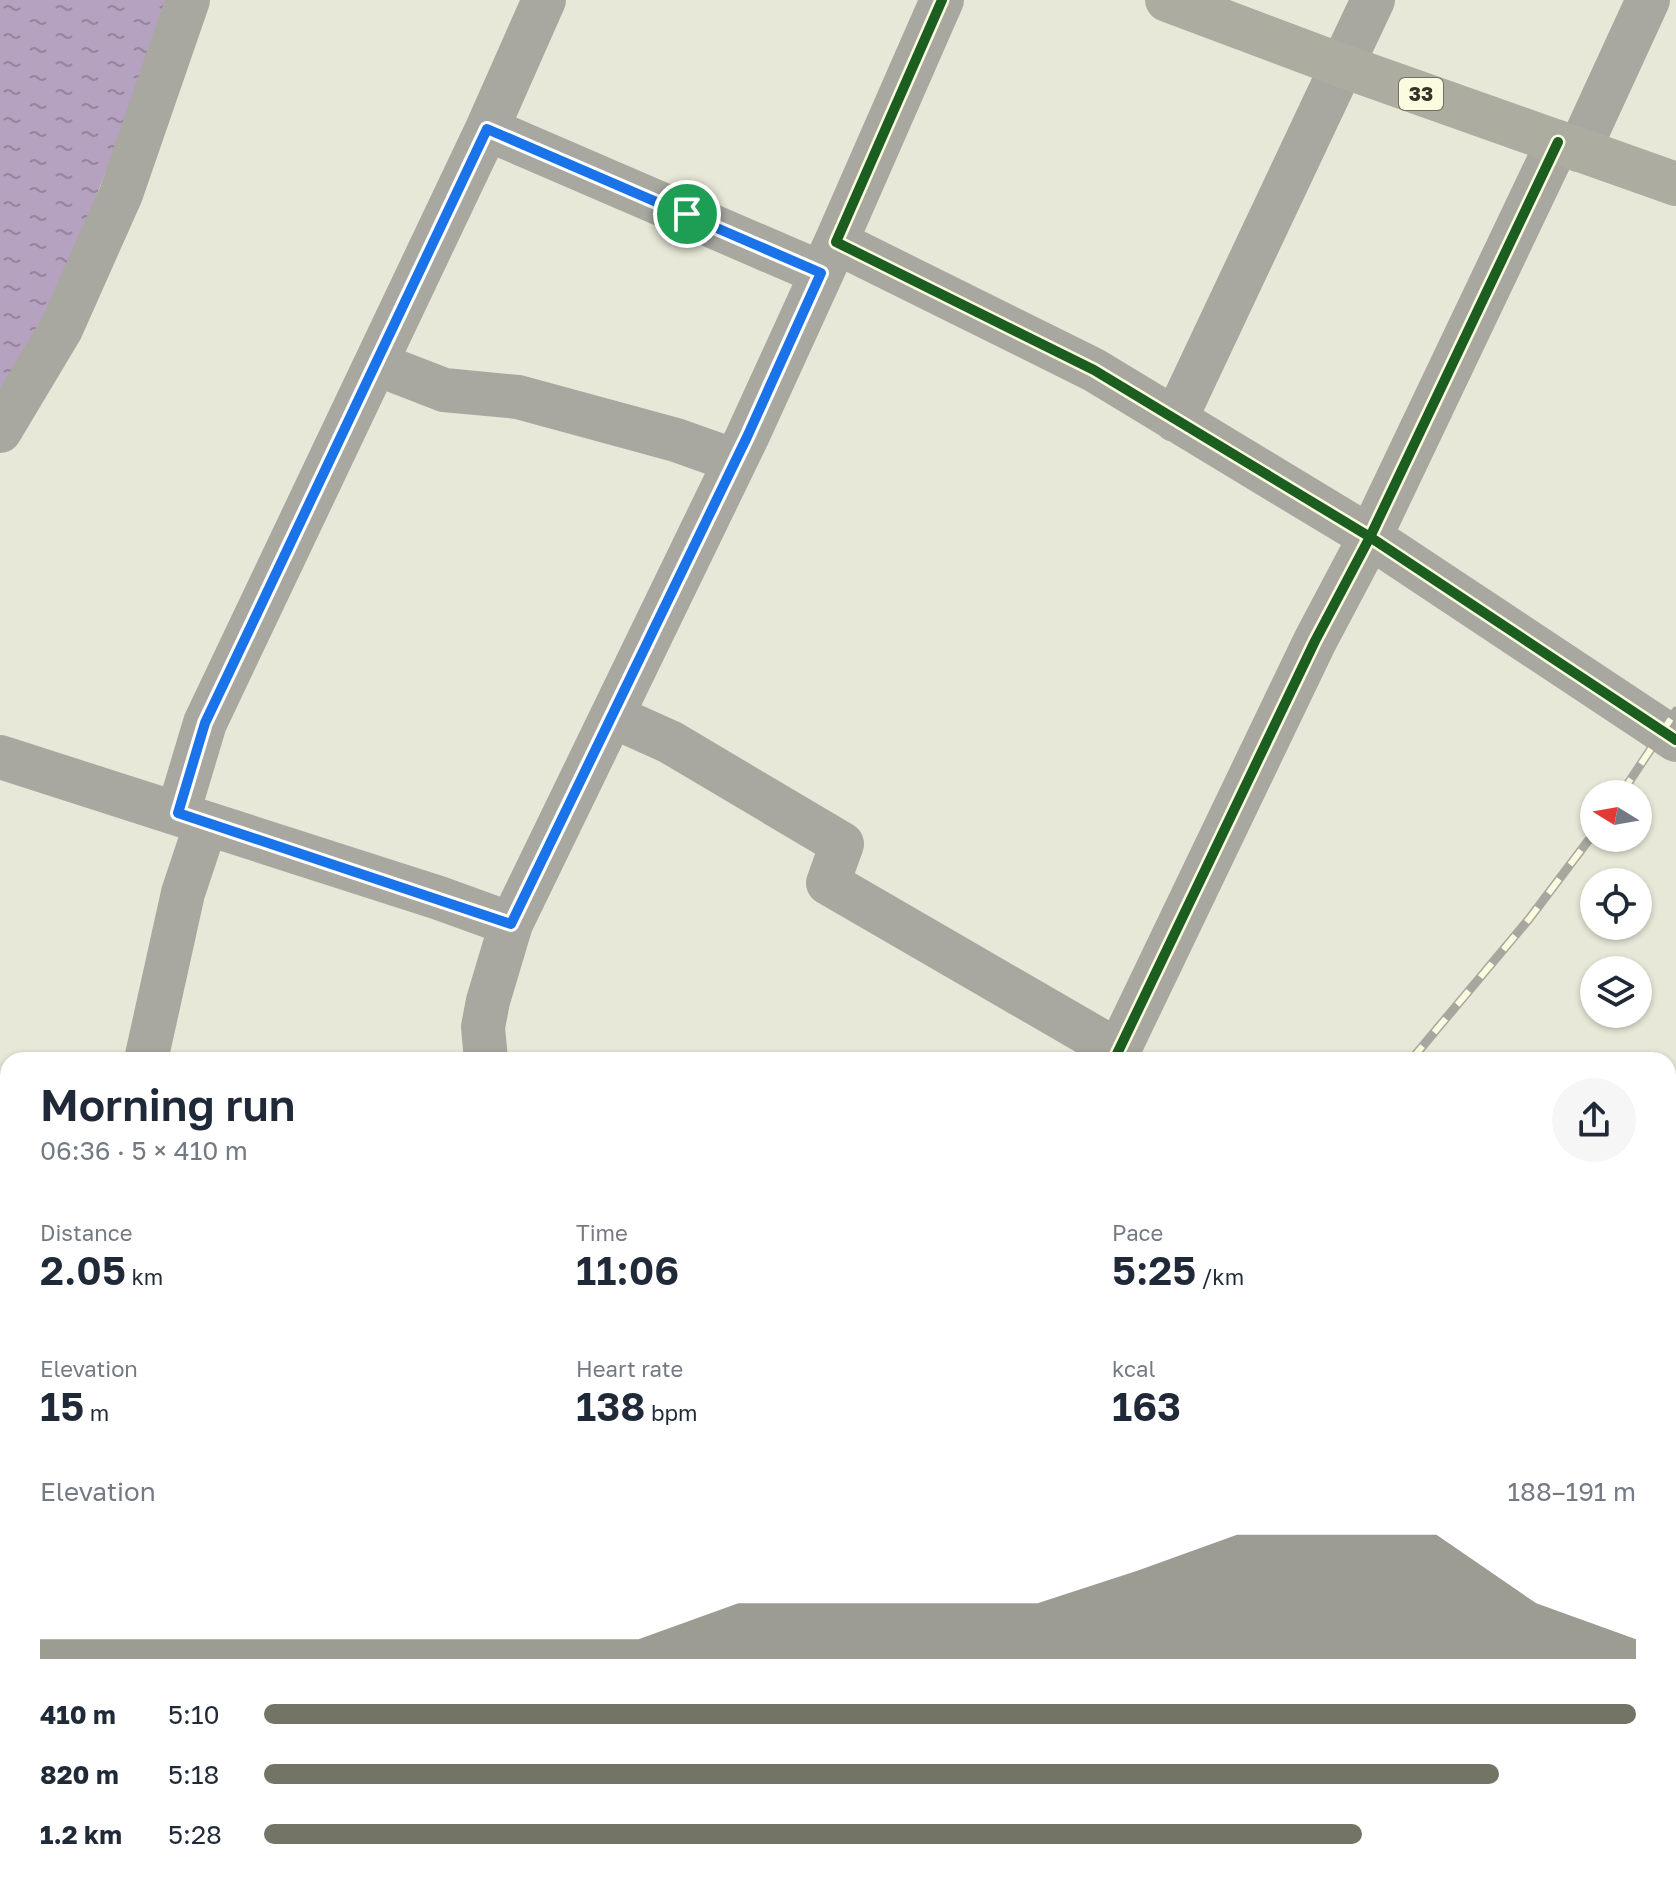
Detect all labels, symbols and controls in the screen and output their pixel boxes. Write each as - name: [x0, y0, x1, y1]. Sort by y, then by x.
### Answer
- road number: 33: [1399, 78, 1443, 110]
- pin: [653, 180, 721, 248]
- icon: arrive: [665, 192, 709, 236]
- north arrow: [1580, 780, 1652, 852]
- map controls: [1580, 780, 1652, 1028]
- button: locate: [1580, 868, 1652, 940]
- button: layers: [1580, 956, 1652, 1028]
- text: Morning run: [40, 1078, 295, 1131]
- button: share: [1552, 1078, 1636, 1162]
- text: 06:36 · 5 × 410 m: [40, 1135, 248, 1166]
- text: Distance: [40, 1219, 132, 1246]
- text: Time: [576, 1219, 628, 1246]
- text: Pace: [1112, 1219, 1163, 1246]
- text: 2.05: [40, 1246, 126, 1294]
- text: 11:06: [576, 1246, 679, 1294]
- text: 5:25: [1112, 1246, 1196, 1294]
- text: km: [126, 1263, 163, 1290]
- text: /km: [1196, 1263, 1244, 1290]
- text: Elevation: [40, 1355, 138, 1382]
- text: Heart rate: [576, 1355, 683, 1382]
- text: kcal: [1112, 1355, 1155, 1382]
- text: 15: [40, 1382, 84, 1430]
- text: 138: [576, 1382, 645, 1430]
- text: 163: [1112, 1382, 1181, 1430]
- text: m: [84, 1399, 109, 1426]
- text: bpm: [645, 1399, 698, 1426]
- text: Elevation: [40, 1476, 156, 1507]
- text: 188–191 m: [1507, 1476, 1636, 1507]
- text: 410 m: [40, 1699, 116, 1730]
- text: 5:10: [168, 1699, 220, 1730]
- text: 820 m: [40, 1759, 119, 1790]
- text: 5:18: [168, 1759, 219, 1790]
- text: 1.2 km: [40, 1819, 122, 1850]
- text: 5:28: [168, 1819, 222, 1850]

